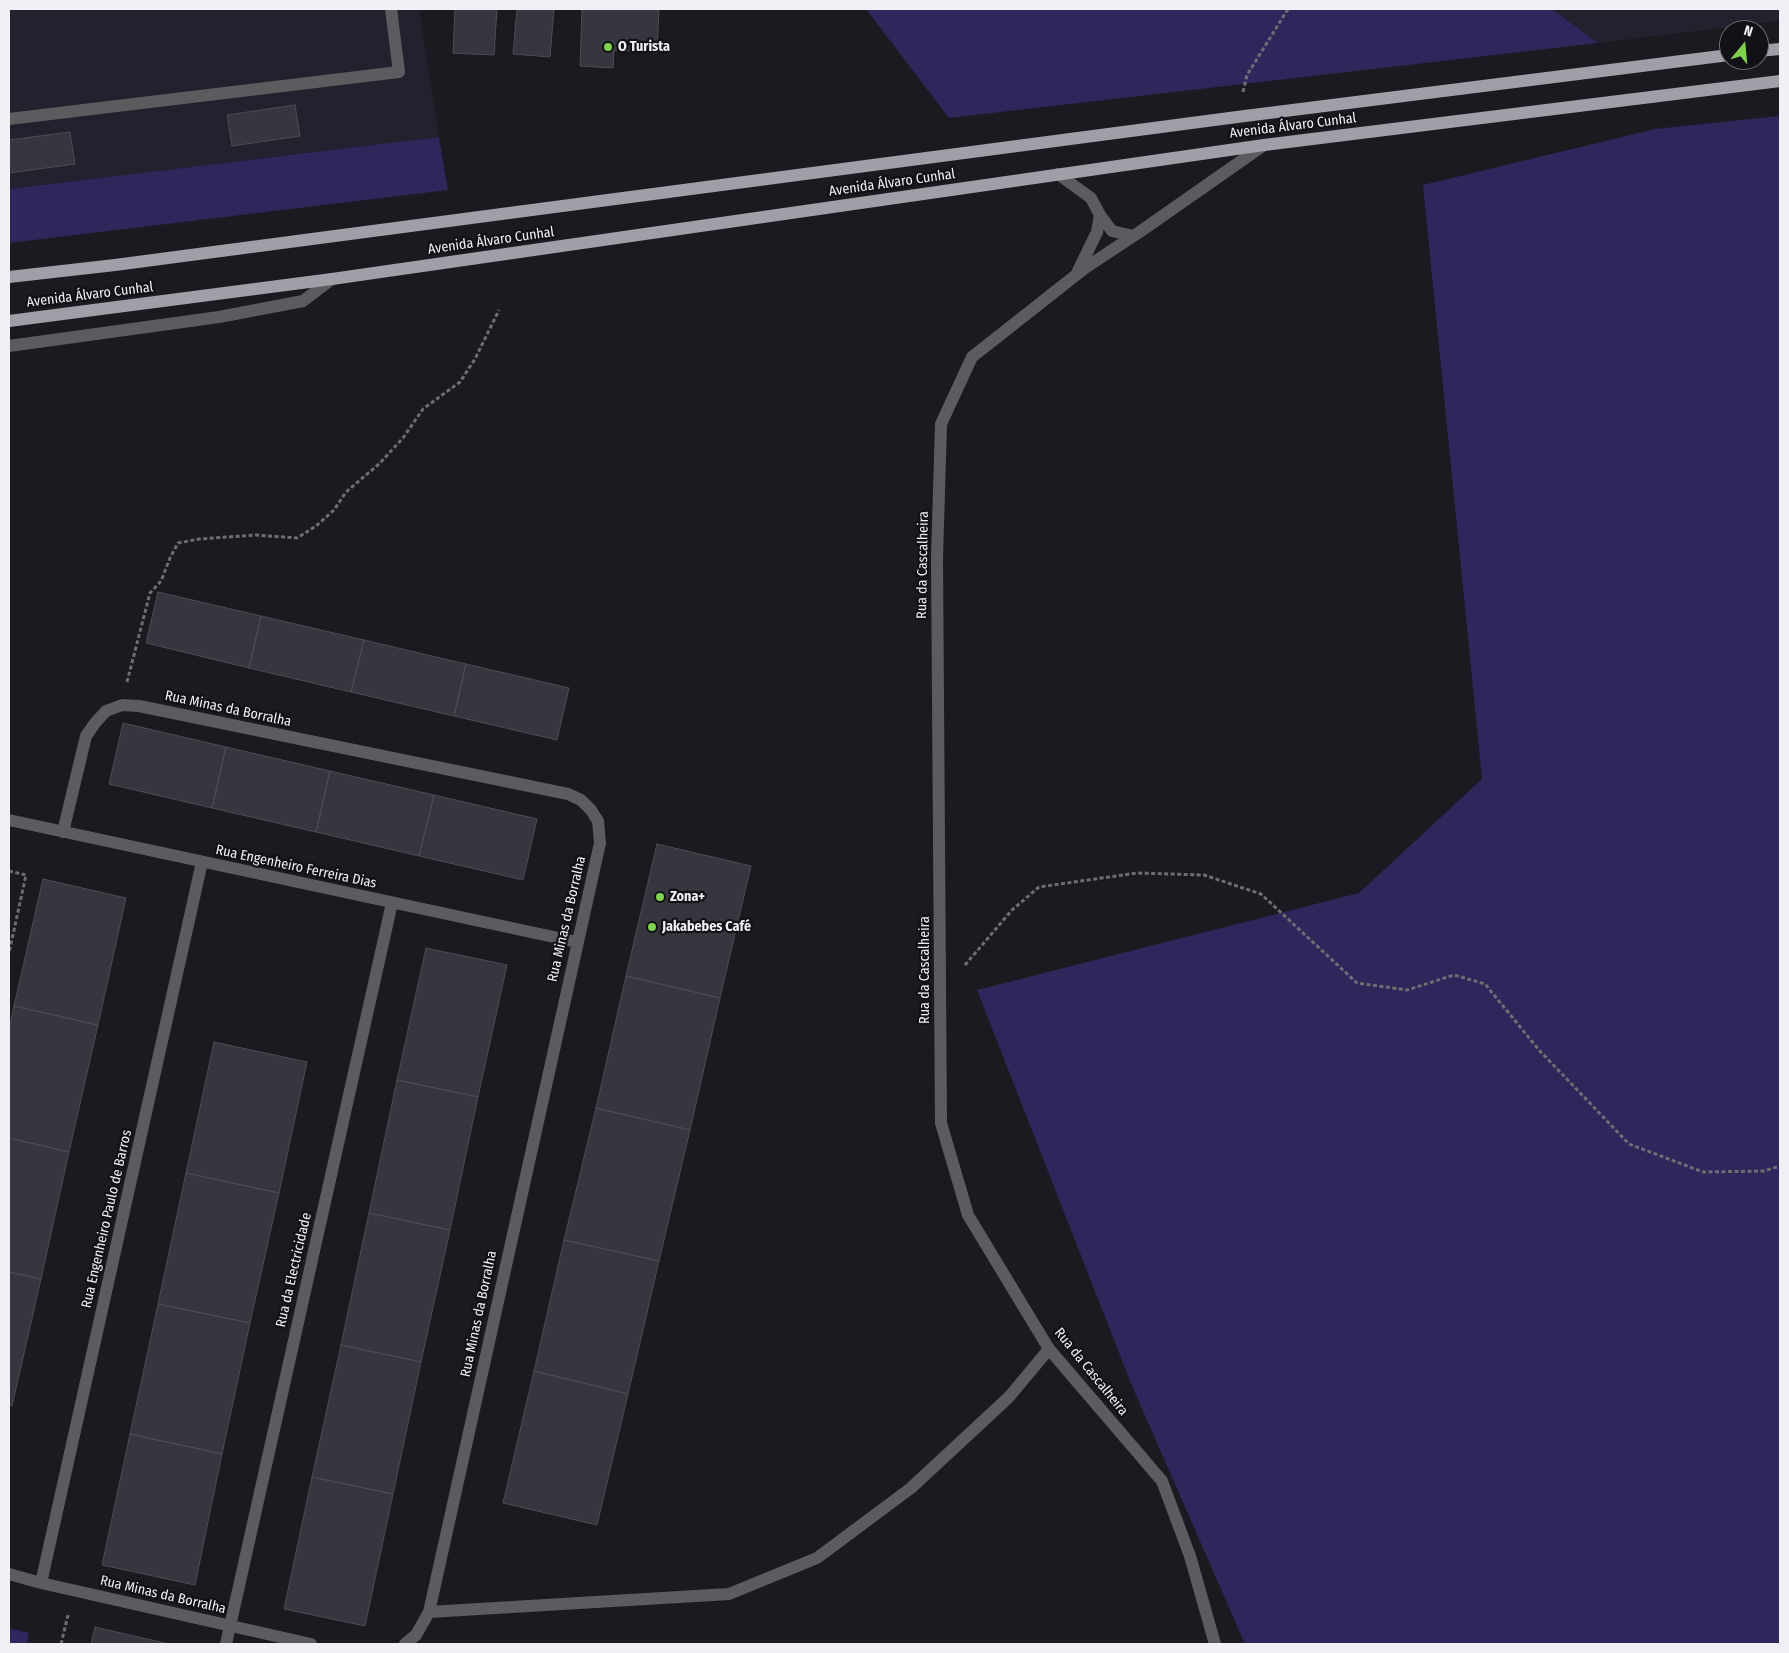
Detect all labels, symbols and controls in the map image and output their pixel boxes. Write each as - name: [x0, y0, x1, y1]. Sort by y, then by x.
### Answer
- north arrow: [1719, 20, 1769, 70]
- text: N: [1742, 22, 1755, 40]
- place label: O Turista: [618, 39, 670, 55]
- marker: O Turista: [602, 41, 614, 53]
- street label: Avenida Álvaro Cunhal: [1229, 110, 1357, 142]
- street label: Avenida Álvaro Cunhal: [828, 166, 956, 200]
- street label: Avenida Álvaro Cunhal: [427, 224, 555, 258]
- street label: Avenida Álvaro Cunhal: [26, 279, 154, 311]
- street label: Rua da Cascalheira: [914, 511, 932, 619]
- street label: Rua Minas da Borralha: [163, 687, 293, 731]
- street label: Rua Engenheiro Ferreira Dias: [214, 842, 378, 892]
- street label: Rua Minas da Borralha: [544, 854, 590, 984]
- place label: Zona+: [670, 889, 705, 905]
- marker: Zona+: [654, 891, 666, 903]
- street label: Rua da Cascalheira: [917, 916, 933, 1024]
- place label: Jakabebes Café: [662, 919, 751, 935]
- marker: Jakabebes Café: [646, 921, 658, 933]
- street label: Rua Engenheiro Paulo de Barros: [78, 1128, 136, 1310]
- street label: Rua da Electricidade: [273, 1211, 315, 1329]
- street label: Rua Minas da Borralha: [457, 1249, 501, 1379]
- street label: Rua da Cascalheira: [1051, 1325, 1131, 1419]
- street label: Rua Minas da Borralha: [98, 1572, 228, 1618]

